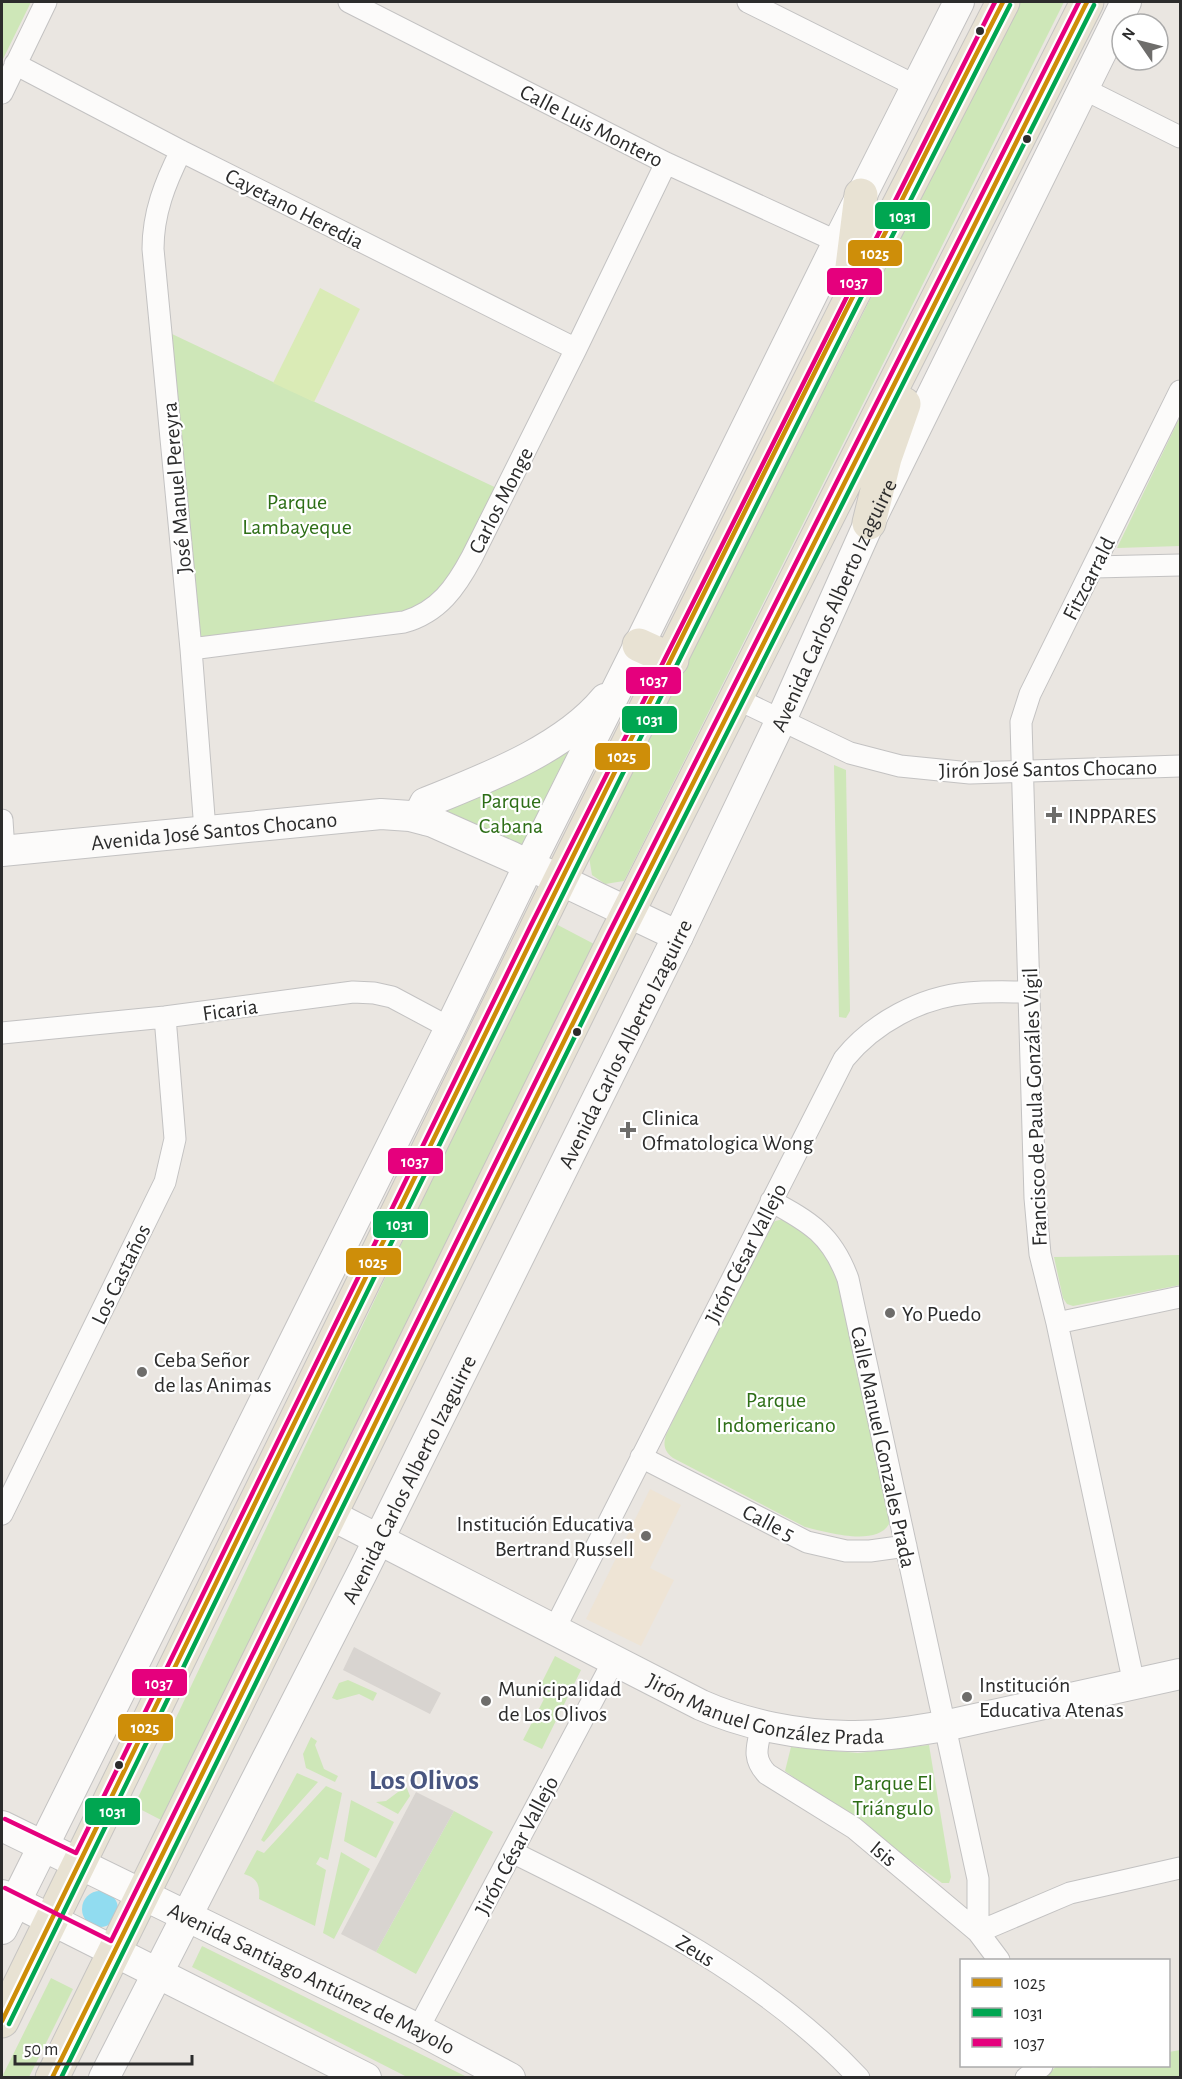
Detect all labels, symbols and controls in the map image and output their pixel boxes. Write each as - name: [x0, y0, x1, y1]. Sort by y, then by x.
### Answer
- north arrow: [1110, 12, 1170, 72]
- unlabelled marker: [974, 25, 986, 37]
- text: N: [1119, 25, 1138, 43]
- street label: Calle Luis Montero: [516, 80, 667, 171]
- unlabelled marker: [1021, 133, 1033, 145]
- street label: Cayetano Heredia: [222, 165, 367, 253]
- line badge: 1031: [874, 201, 931, 230]
- text: 1031: [890, 209, 916, 225]
- line badge: 1025: [847, 239, 903, 267]
- text: 1025: [861, 246, 889, 262]
- line badge: 1037: [826, 267, 883, 296]
- text: 1037: [840, 275, 868, 291]
- street label: José Manuel Pereyra: [159, 401, 195, 575]
- street label: Carlos Monge: [465, 444, 537, 557]
- street label: Avenida Carlos Alberto Izaguirre: [767, 475, 901, 735]
- park label: Parque Lambayeque: [242, 491, 352, 538]
- street label: Fitzcarrald: [1059, 533, 1119, 623]
- line badge: 1037: [625, 666, 682, 695]
- text: 1037: [640, 673, 668, 689]
- line badge: 1031: [621, 705, 678, 734]
- text: 1031: [637, 712, 663, 728]
- line badge: 1025: [594, 742, 651, 771]
- text: 1025: [608, 749, 636, 765]
- street label: Jirón José Santos Chocano: [939, 756, 1157, 782]
- park label: Parque Cabana: [479, 790, 543, 837]
- place label: INPPARES: [1068, 805, 1157, 827]
- marker: INPPARES: [1045, 806, 1063, 824]
- street label: Avenida José Santos Chocano: [90, 808, 338, 854]
- street label: Avenida Carlos Alberto Izaguirre: [555, 916, 696, 1172]
- street label: Francisco de Paula Gonzáles Vigil: [1019, 967, 1051, 1247]
- street label: Ficaria: [201, 995, 259, 1025]
- unlabelled marker: [571, 1026, 583, 1038]
- place label: Clinica Ofmatologica Wong: [642, 1107, 814, 1154]
- marker: Clinica Ofmatologica Wong: [619, 1121, 637, 1139]
- line badge: 1037: [387, 1147, 444, 1175]
- text: 1037: [401, 1154, 429, 1170]
- street label: Jirón César Vallejo: [701, 1180, 791, 1327]
- line badge: 1031: [372, 1210, 429, 1239]
- text: 1031: [387, 1217, 413, 1233]
- street label: Los Castaños: [87, 1221, 155, 1328]
- line badge: 1025: [345, 1247, 402, 1276]
- text: 1025: [359, 1255, 387, 1271]
- place label: Yo Puedo: [902, 1303, 981, 1325]
- marker: Yo Puedo: [883, 1306, 897, 1320]
- street label: Calle Manuel Gonzales Prada: [847, 1325, 919, 1570]
- place label: Ceba Señor de las Animas: [154, 1349, 272, 1396]
- street label: Avenida Carlos Alberto Izaguirre: [338, 1352, 480, 1607]
- marker: Ceba Señor de las Animas: [135, 1365, 149, 1379]
- park label: Parque Indomericano: [716, 1389, 836, 1436]
- street label: Calle 5: [739, 1501, 798, 1545]
- place label: Institución Educativa Bertrand Russell: [456, 1513, 634, 1560]
- marker: Institución Educativa Bertrand Russell: [639, 1529, 653, 1543]
- line badge: 1037: [131, 1668, 188, 1697]
- street label: Jirón Manuel González Prada: [643, 1669, 885, 1748]
- place label: Institución Educativa Atenas: [979, 1674, 1124, 1721]
- text: 1037: [145, 1676, 173, 1692]
- place label: Municipalidad de Los Olivos: [498, 1678, 621, 1725]
- marker: Institución Educativa Atenas: [960, 1690, 974, 1704]
- marker: Municipalidad de Los Olivos: [479, 1694, 493, 1708]
- line badge: 1025: [117, 1713, 174, 1742]
- text: 1025: [131, 1720, 159, 1736]
- unlabelled marker: [113, 1759, 125, 1771]
- district label: Los Olivos: [369, 1767, 479, 1795]
- street label: Jirón César Vallejo: [471, 1772, 563, 1919]
- park label: Parque El Triángulo: [852, 1772, 934, 1819]
- line badge: 1031: [84, 1797, 141, 1826]
- text: 1031: [100, 1804, 126, 1820]
- street label: Isis: [866, 1837, 901, 1871]
- street label: Avenida Santiago Antúnez de Mayolo: [164, 1899, 458, 2059]
- street label: Zeus: [672, 1931, 718, 1971]
- legend: [960, 1959, 1170, 2067]
- text: 1025: [1014, 1975, 1045, 1993]
- text: 1031: [1014, 2005, 1043, 2023]
- scale bar: [15, 2028, 192, 2066]
- text: 1037: [1014, 2035, 1045, 2053]
- text: 50 m: [24, 2041, 58, 2059]

